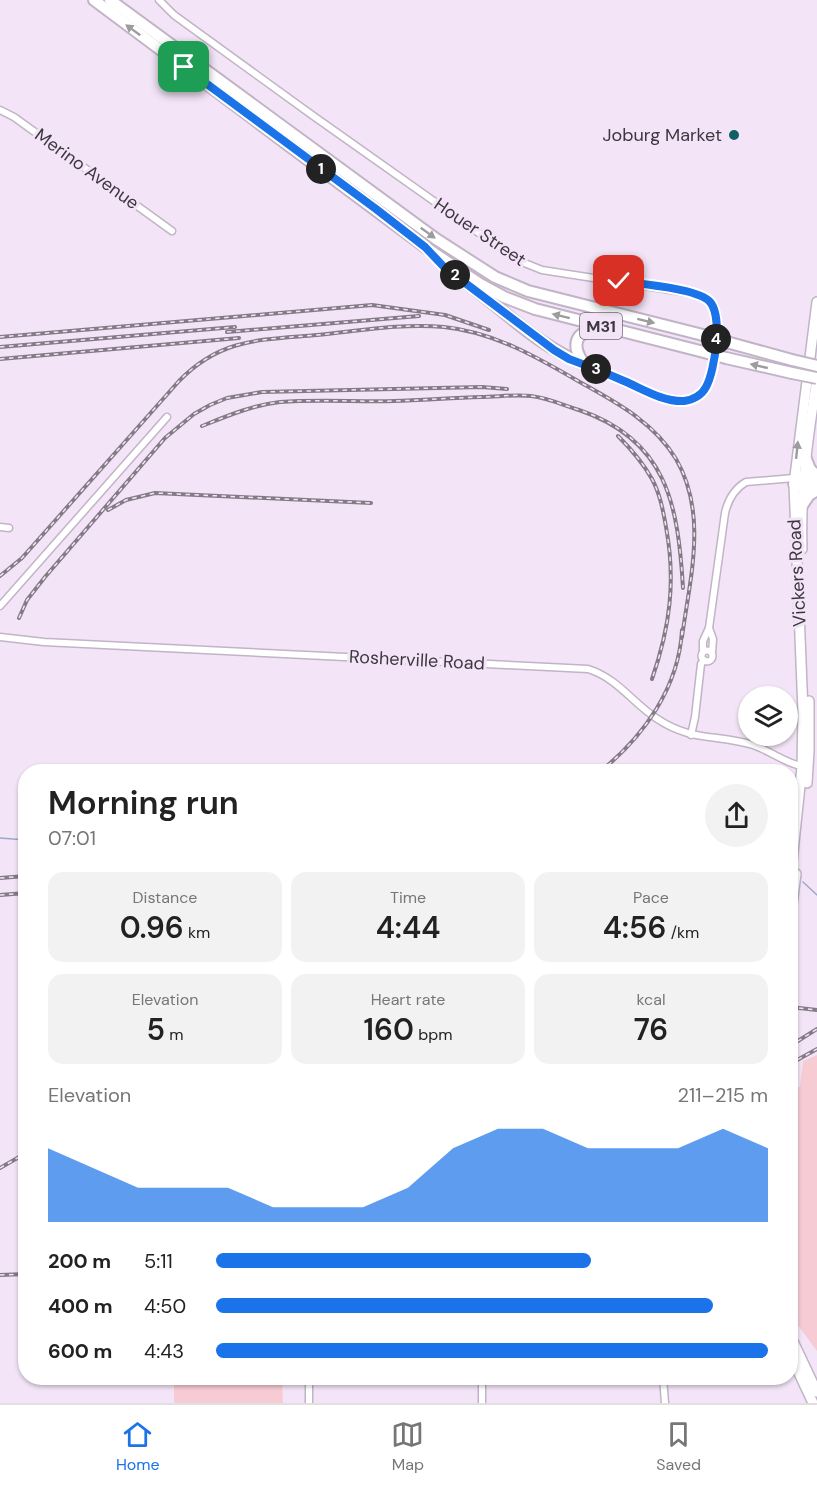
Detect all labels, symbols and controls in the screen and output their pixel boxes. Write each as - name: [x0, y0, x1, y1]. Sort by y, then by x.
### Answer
- one-way arrow: [125, 24, 141, 36]
- pin: [158, 41, 209, 92]
- icon: arrive: [167, 50, 200, 83]
- street label: Merino Avenue: [30, 123, 144, 215]
- place label: Joburg Market: [602, 123, 722, 147]
- marker: Joburg Market: [727, 128, 741, 142]
- pin: 1: [306, 154, 336, 184]
- text: 1: [318, 158, 324, 179]
- street label: Houer Street: [429, 192, 531, 272]
- one-way arrow: [421, 227, 436, 239]
- pin: [593, 255, 644, 306]
- pin: 2: [440, 260, 470, 290]
- text: 2: [450, 264, 460, 285]
- icon: check: [602, 264, 635, 297]
- one-way arrow: [552, 311, 571, 321]
- road number: M31: [580, 313, 622, 339]
- one-way arrow: [637, 317, 655, 326]
- pin: 4: [701, 324, 731, 354]
- text: 4: [711, 328, 721, 349]
- pin: 3: [581, 354, 611, 384]
- text: 3: [591, 358, 601, 379]
- one-way arrow: [750, 360, 769, 370]
- one-way arrow: [792, 441, 802, 460]
- street label: Vickers Road: [782, 519, 812, 627]
- street label: Rosherville Road: [349, 644, 485, 676]
- map controls: [738, 686, 798, 746]
- button: layers: [738, 686, 798, 746]
- text: Morning run: [48, 781, 239, 824]
- button: share: [705, 784, 768, 847]
- text: 07:01: [48, 825, 96, 851]
- text: Distance: [133, 887, 197, 908]
- text: Time: [390, 887, 426, 908]
- text: Pace: [633, 887, 669, 908]
- text: 0.96: [120, 908, 184, 947]
- text: 4:44: [376, 908, 440, 947]
- text: 4:56: [603, 908, 666, 947]
- text: km: [184, 922, 210, 943]
- text: /km: [666, 922, 699, 943]
- text: Elevation: [132, 989, 198, 1010]
- text: Heart rate: [371, 989, 445, 1010]
- text: kcal: [637, 989, 665, 1010]
- text: 5: [146, 1010, 165, 1049]
- text: 160: [364, 1010, 414, 1049]
- text: 76: [634, 1010, 668, 1049]
- text: m: [165, 1024, 184, 1045]
- text: bpm: [414, 1024, 452, 1045]
- text: Elevation: [48, 1082, 131, 1108]
- text: 211–215 m: [678, 1082, 768, 1108]
- text: 200 m: [48, 1248, 111, 1274]
- text: 5:11: [144, 1248, 173, 1274]
- text: 400 m: [48, 1293, 113, 1319]
- text: 4:50: [144, 1293, 186, 1319]
- text: 600 m: [48, 1338, 112, 1364]
- text: 4:43: [144, 1338, 184, 1364]
- tab: Home: [116, 1418, 160, 1475]
- tab: Map: [391, 1418, 424, 1475]
- tab: Saved: [656, 1418, 701, 1475]

